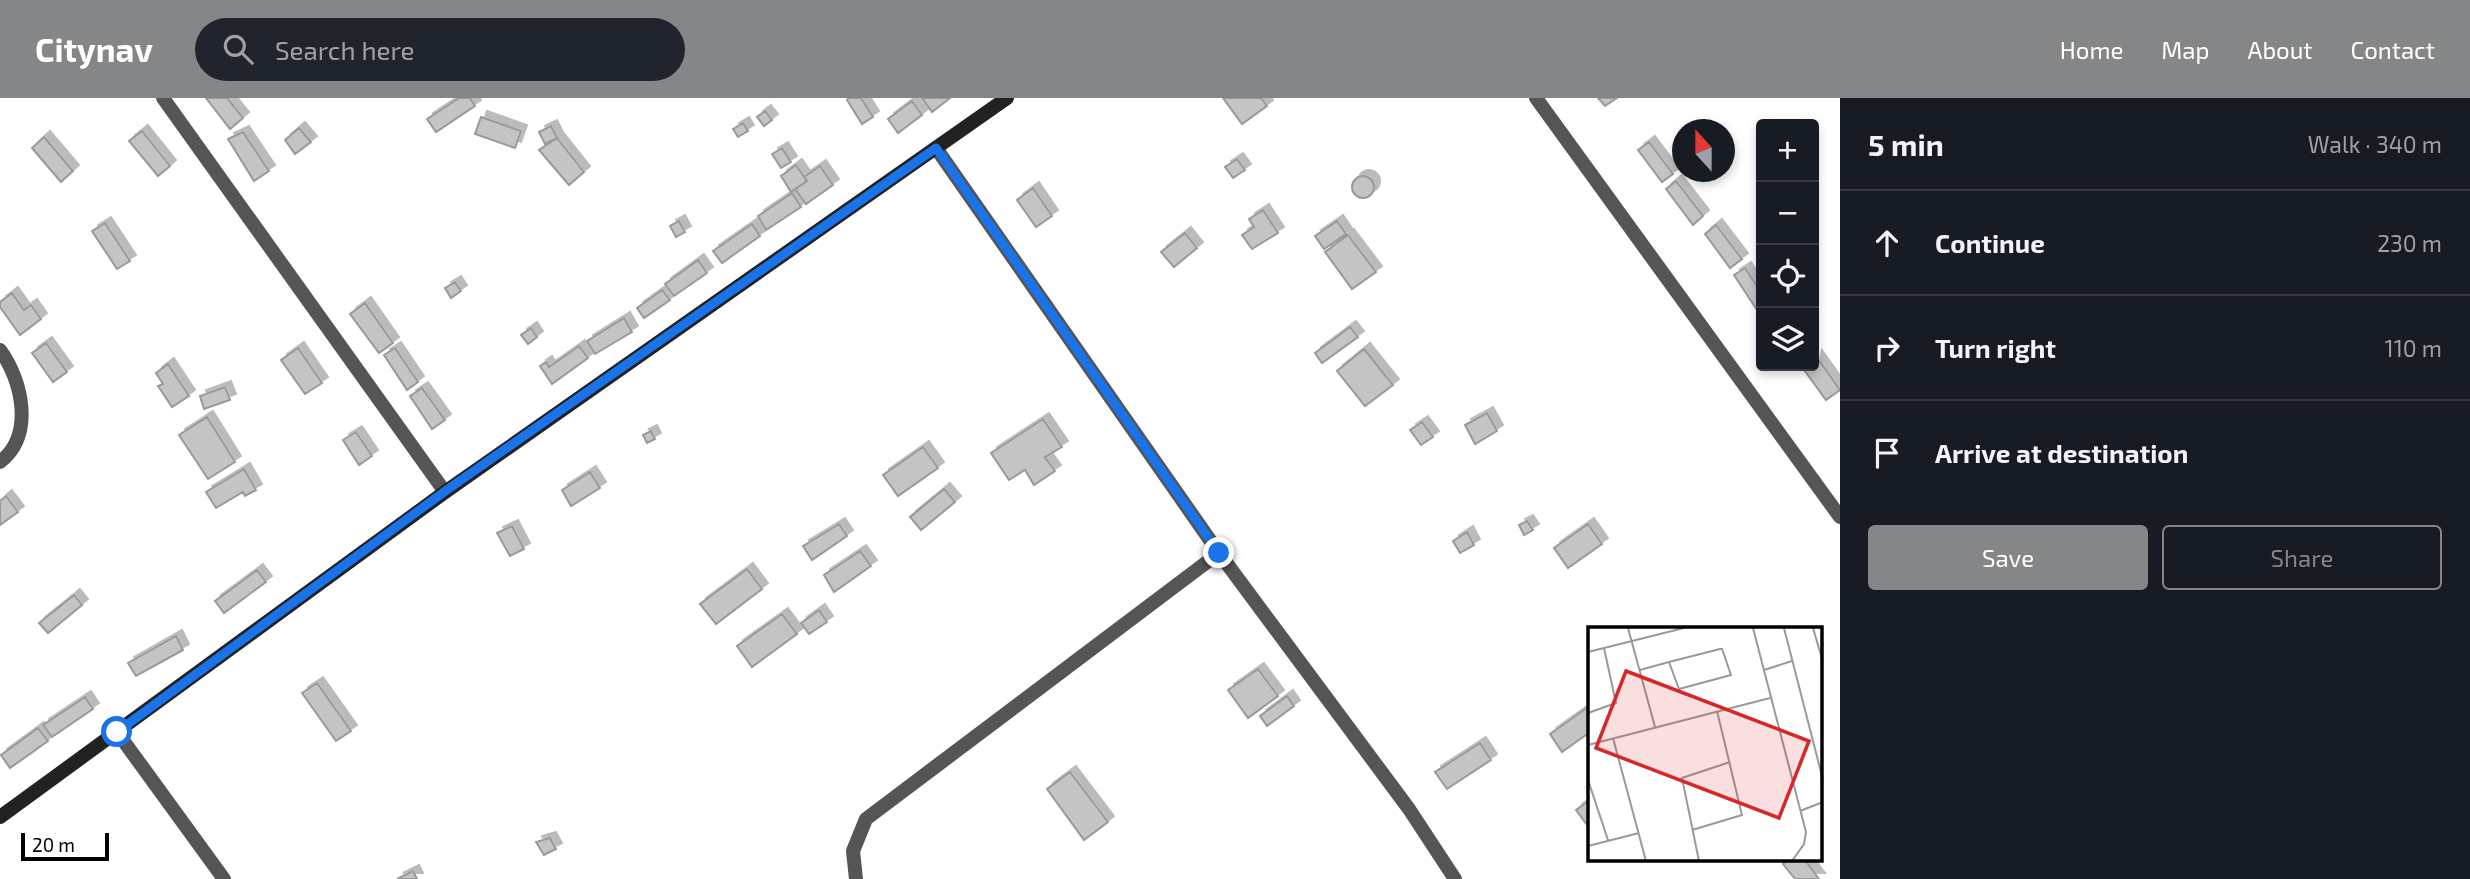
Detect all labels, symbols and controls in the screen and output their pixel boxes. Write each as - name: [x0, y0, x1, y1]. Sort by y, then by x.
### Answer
- search box: [195, 18, 685, 81]
- text: Citynav: [35, 29, 153, 69]
- icon: search: [219, 30, 257, 68]
- text: Search here: [275, 34, 415, 65]
- text: Home: [2060, 35, 2123, 64]
- text: Map: [2161, 35, 2209, 64]
- text: About: [2247, 35, 2313, 64]
- text: Contact: [2351, 35, 2435, 64]
- north arrow: [1672, 119, 1735, 182]
- map controls: [1756, 119, 1819, 371]
- button: +: [1756, 119, 1819, 182]
- text: 5 min: [1868, 126, 1944, 162]
- text: Walk · 340 m: [2308, 130, 2442, 158]
- button: −: [1756, 182, 1819, 245]
- icon: ahead: [1868, 224, 1906, 262]
- text: Continue: [1935, 227, 2045, 258]
- text: 230 m: [2377, 229, 2442, 257]
- button: locate: [1756, 245, 1819, 308]
- button: layers: [1756, 308, 1819, 371]
- icon: right: [1868, 329, 1906, 367]
- text: Turn right: [1935, 332, 2056, 363]
- text: 110 m: [2385, 334, 2442, 362]
- icon: arrive: [1868, 434, 1906, 472]
- text: Arrive at destination: [1935, 437, 2188, 468]
- button: Save: [1868, 525, 2148, 590]
- button: Share: [2162, 525, 2442, 590]
- route end: [1203, 537, 1234, 568]
- inset map: [1588, 627, 1822, 862]
- route start: [101, 716, 132, 747]
- scale bar: [21, 830, 108, 862]
- text: 20 m: [32, 833, 75, 856]

